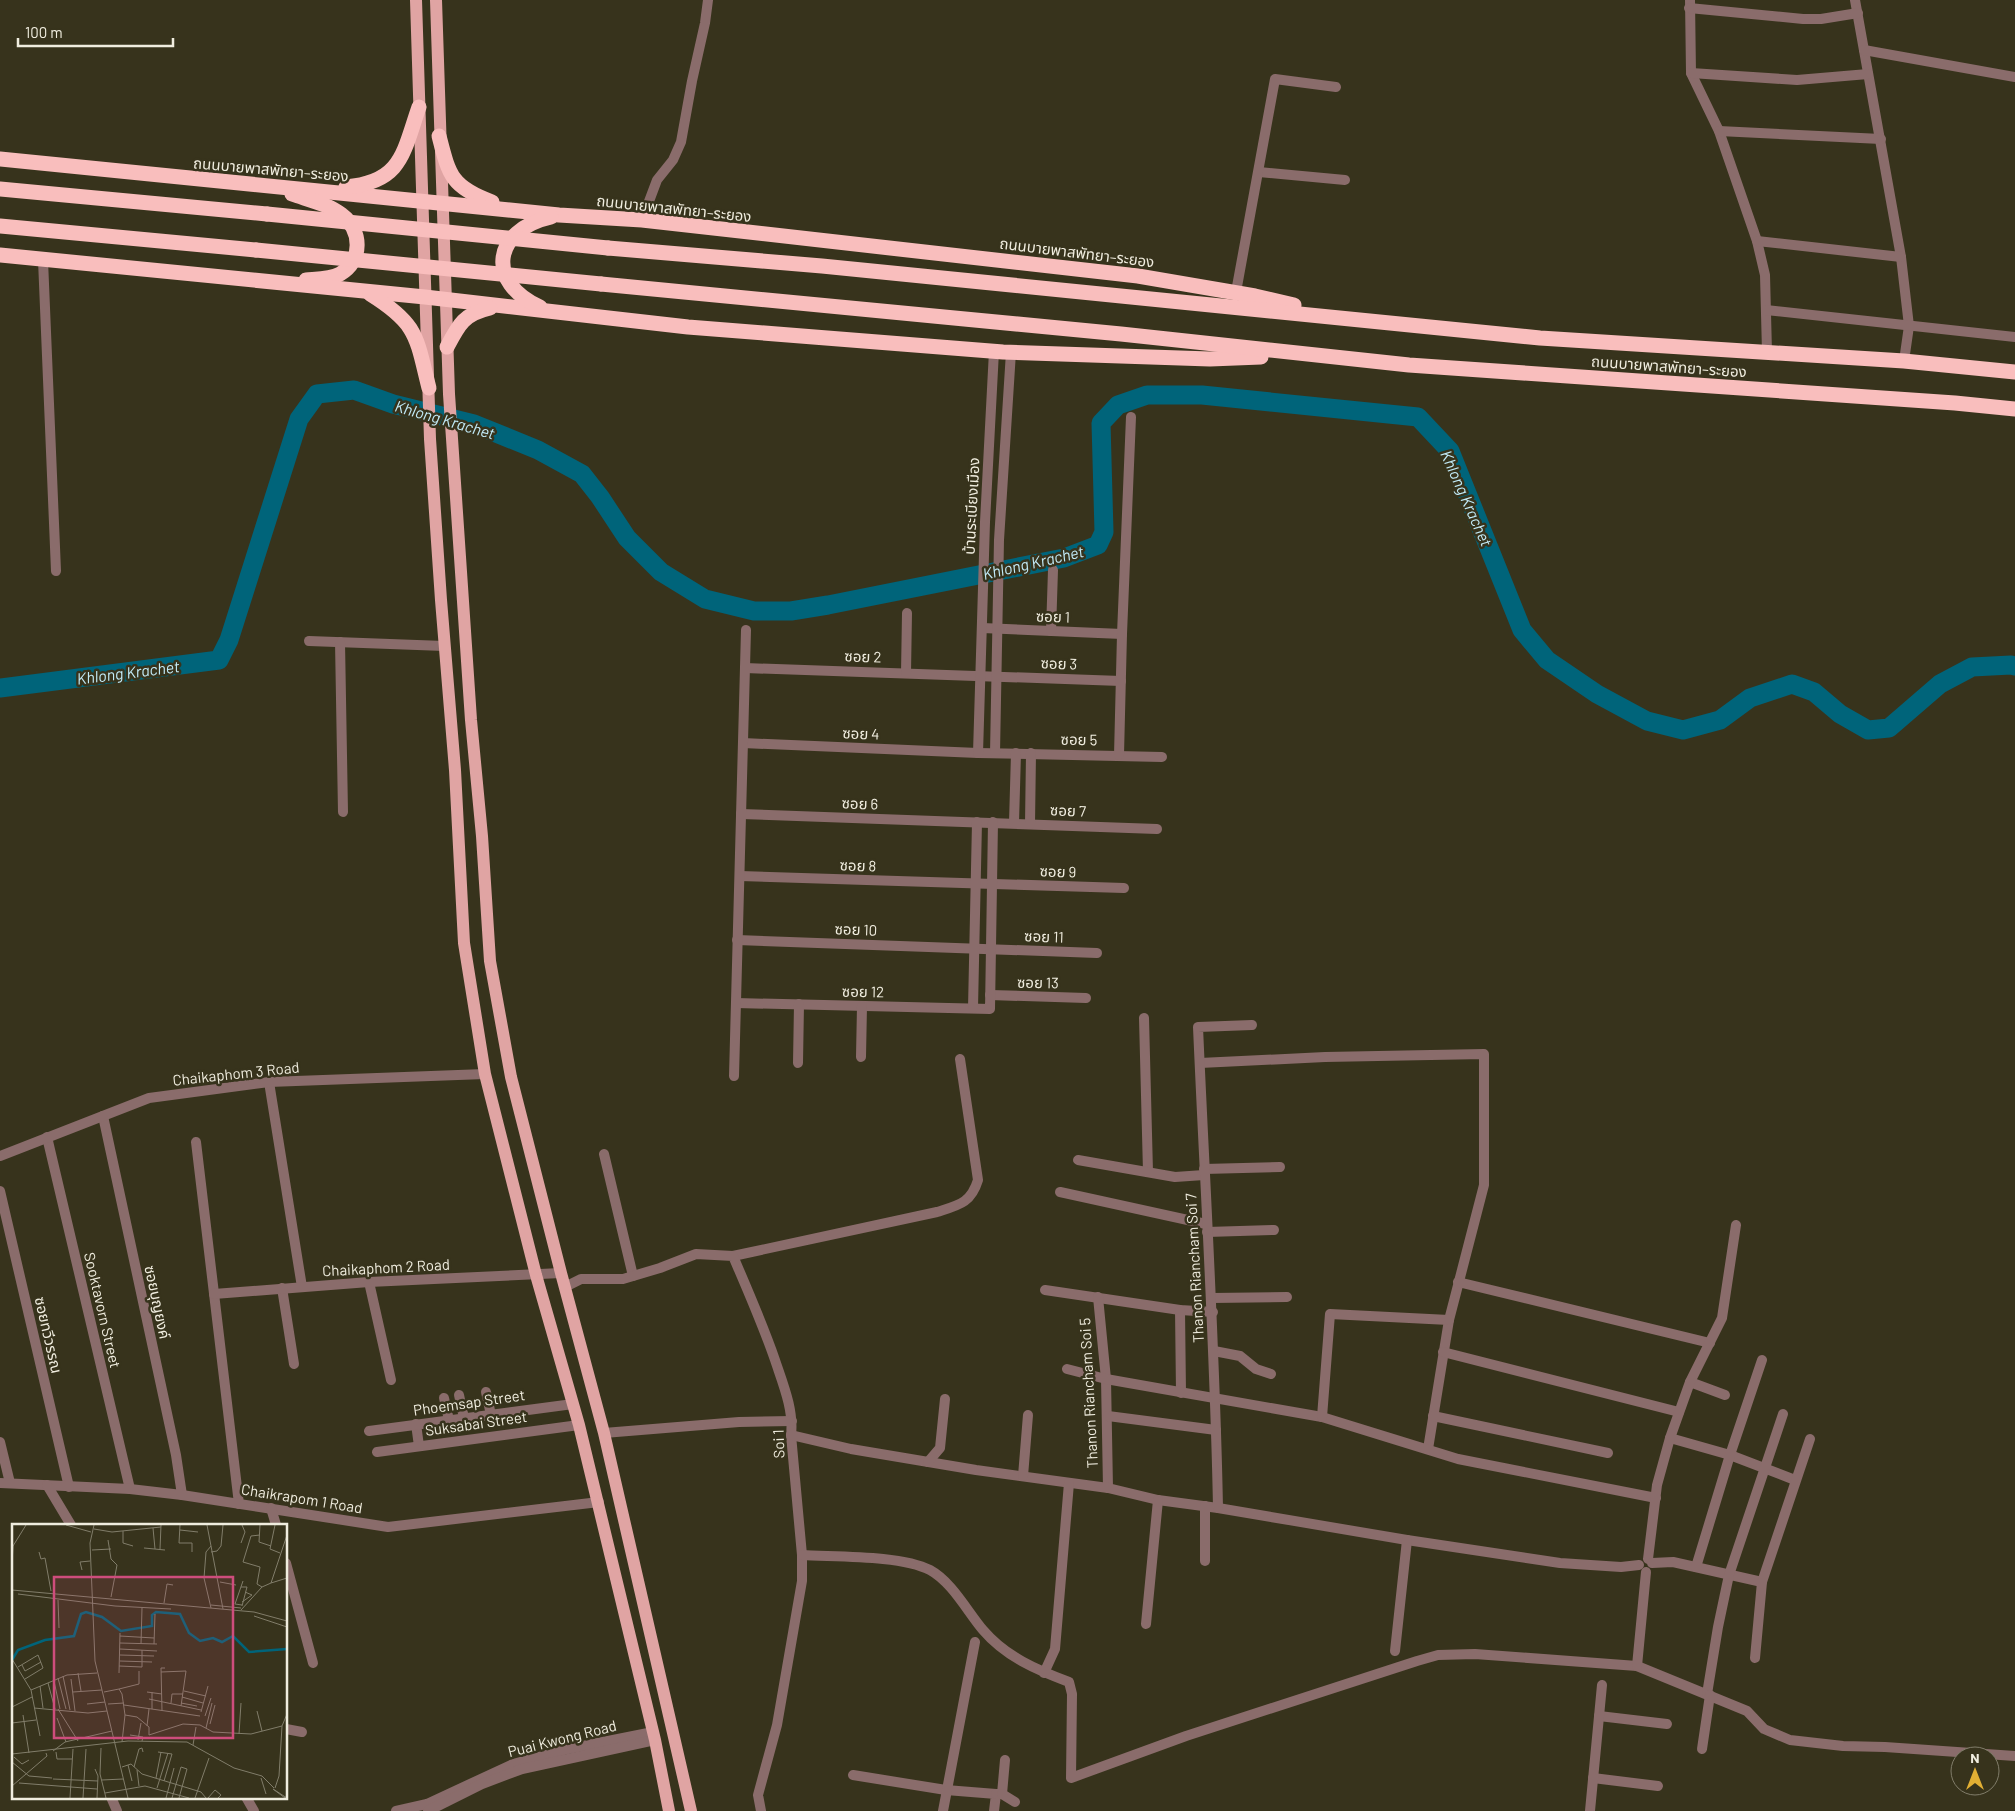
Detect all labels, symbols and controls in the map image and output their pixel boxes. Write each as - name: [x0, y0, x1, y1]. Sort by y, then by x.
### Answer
- scale bar: [18, 15, 172, 47]
- text: 100 m: [25, 23, 63, 41]
- street label: ถนนบายพาสพัทยา–ระยอง: [193, 153, 349, 185]
- street label: ถนนบายพาสพัทยา–ระยอง: [596, 191, 752, 225]
- street label: ถนนบายพาสพัทยา–ระยอง: [999, 234, 1155, 270]
- street label: ถนนบายพาสพัทยา–ระยอง: [1591, 352, 1747, 380]
- water label: Khlong Krachet: [393, 396, 498, 442]
- water label: Khlong Krachet: [1437, 447, 1497, 549]
- street label: บ้านระเบียงเมือง: [959, 457, 983, 555]
- water label: Khlong Krachet: [981, 541, 1086, 583]
- street label: ซอย 1: [1036, 606, 1070, 626]
- street label: ซอย 2: [844, 646, 882, 666]
- street label: ซอย 3: [1040, 653, 1078, 673]
- water label: Khlong Krachet: [76, 656, 181, 688]
- street label: ซอย 4: [842, 723, 880, 743]
- street label: ซอย 5: [1061, 730, 1097, 748]
- street label: ซอย 6: [841, 793, 879, 813]
- street label: ซอย 7: [1050, 800, 1086, 820]
- street label: ซอย 8: [839, 855, 877, 875]
- street label: ซอย 9: [1039, 861, 1077, 881]
- street label: ซอย 10: [834, 919, 878, 939]
- street label: ซอย 11: [1024, 926, 1064, 946]
- street label: ซอย 13: [1017, 973, 1059, 991]
- street label: ซอย 12: [842, 982, 884, 1000]
- street label: Chaikaphom 3 Road: [172, 1057, 300, 1089]
- street label: Thanon Riancham Soi 7: [1181, 1193, 1207, 1343]
- street label: Sooktavorn Street: [81, 1250, 125, 1370]
- street label: Chaikaphom 2 Road: [322, 1255, 450, 1279]
- street label: ซอยบุญยงค์: [140, 1264, 175, 1341]
- street label: ซอยทวีวรรณ: [31, 1295, 67, 1375]
- street label: Thanon Riancham Soi 5: [1075, 1317, 1101, 1469]
- street label: Phoemsap Street: [412, 1385, 526, 1419]
- street label: Suksabai Street: [424, 1407, 528, 1439]
- street label: Soi 1: [768, 1429, 788, 1459]
- street label: Chaikrapom 1 Road: [240, 1480, 364, 1516]
- inset map: [12, 1524, 288, 1798]
- street label: Puai Kwong Road: [506, 1716, 618, 1760]
- north arrow: [1950, 1746, 2000, 1796]
- text: N: [1970, 1749, 1980, 1766]

